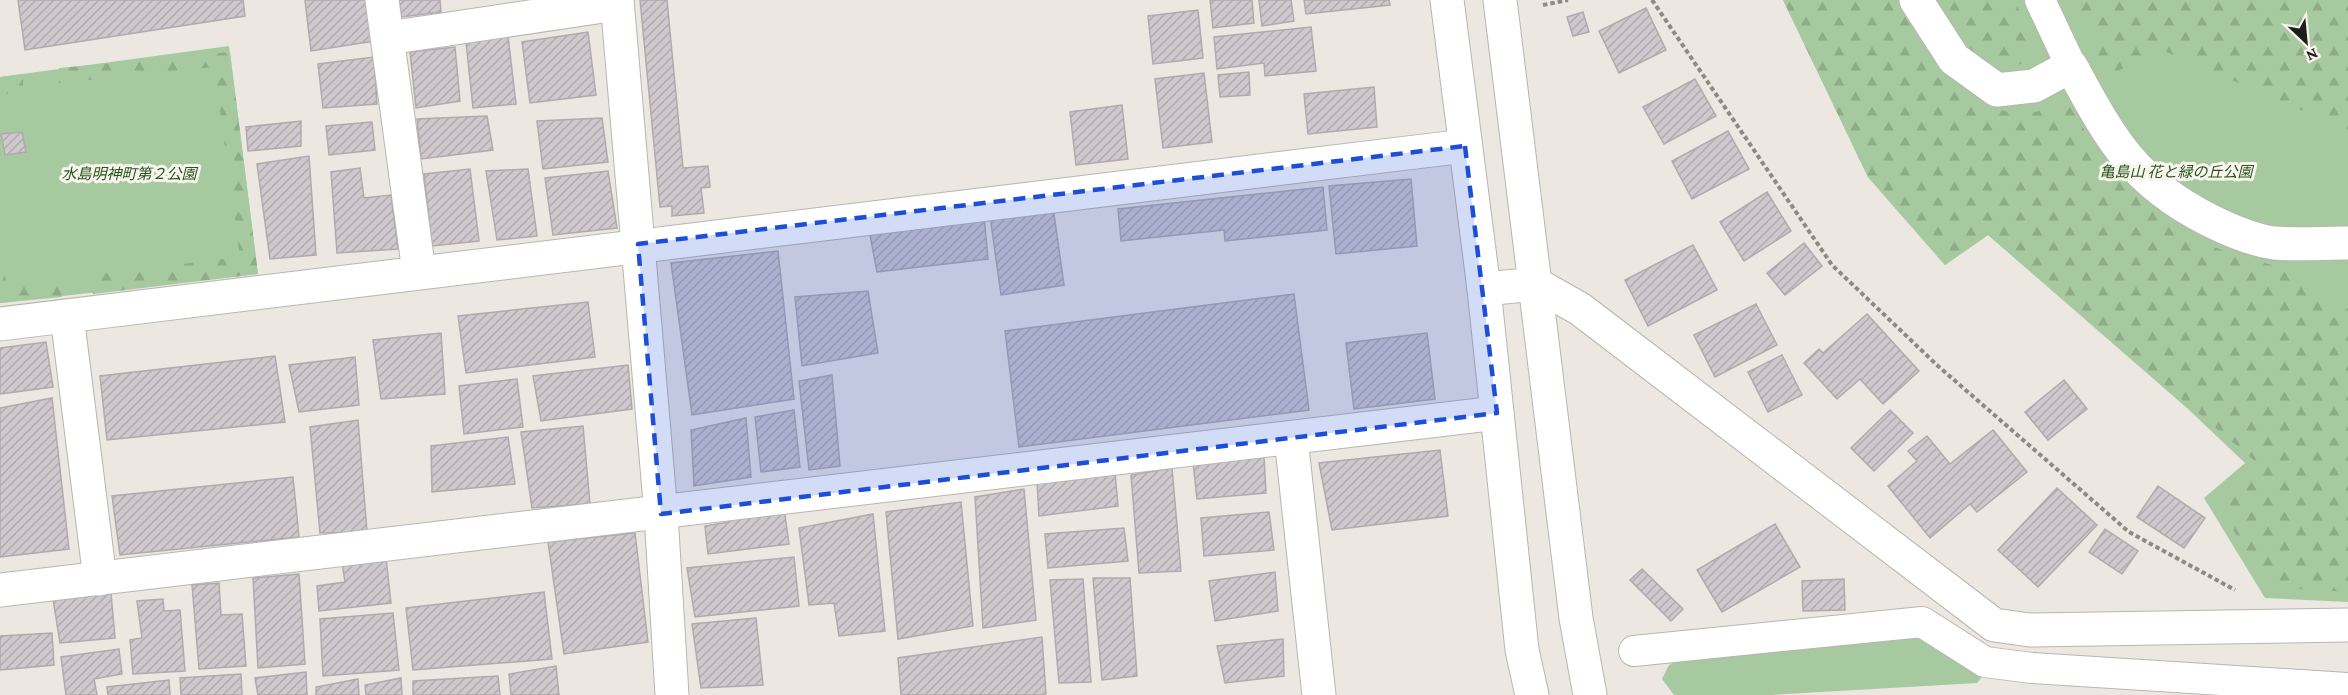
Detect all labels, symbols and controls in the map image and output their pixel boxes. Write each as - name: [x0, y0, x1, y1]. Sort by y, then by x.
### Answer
- north arrow: [2276, 12, 2336, 72]
- text: N: [2304, 45, 2321, 65]
- park label: 亀島山 花と緑の丘公園: [2100, 164, 2254, 180]
- park label: 水島明神町第２公園: [61, 166, 198, 182]

